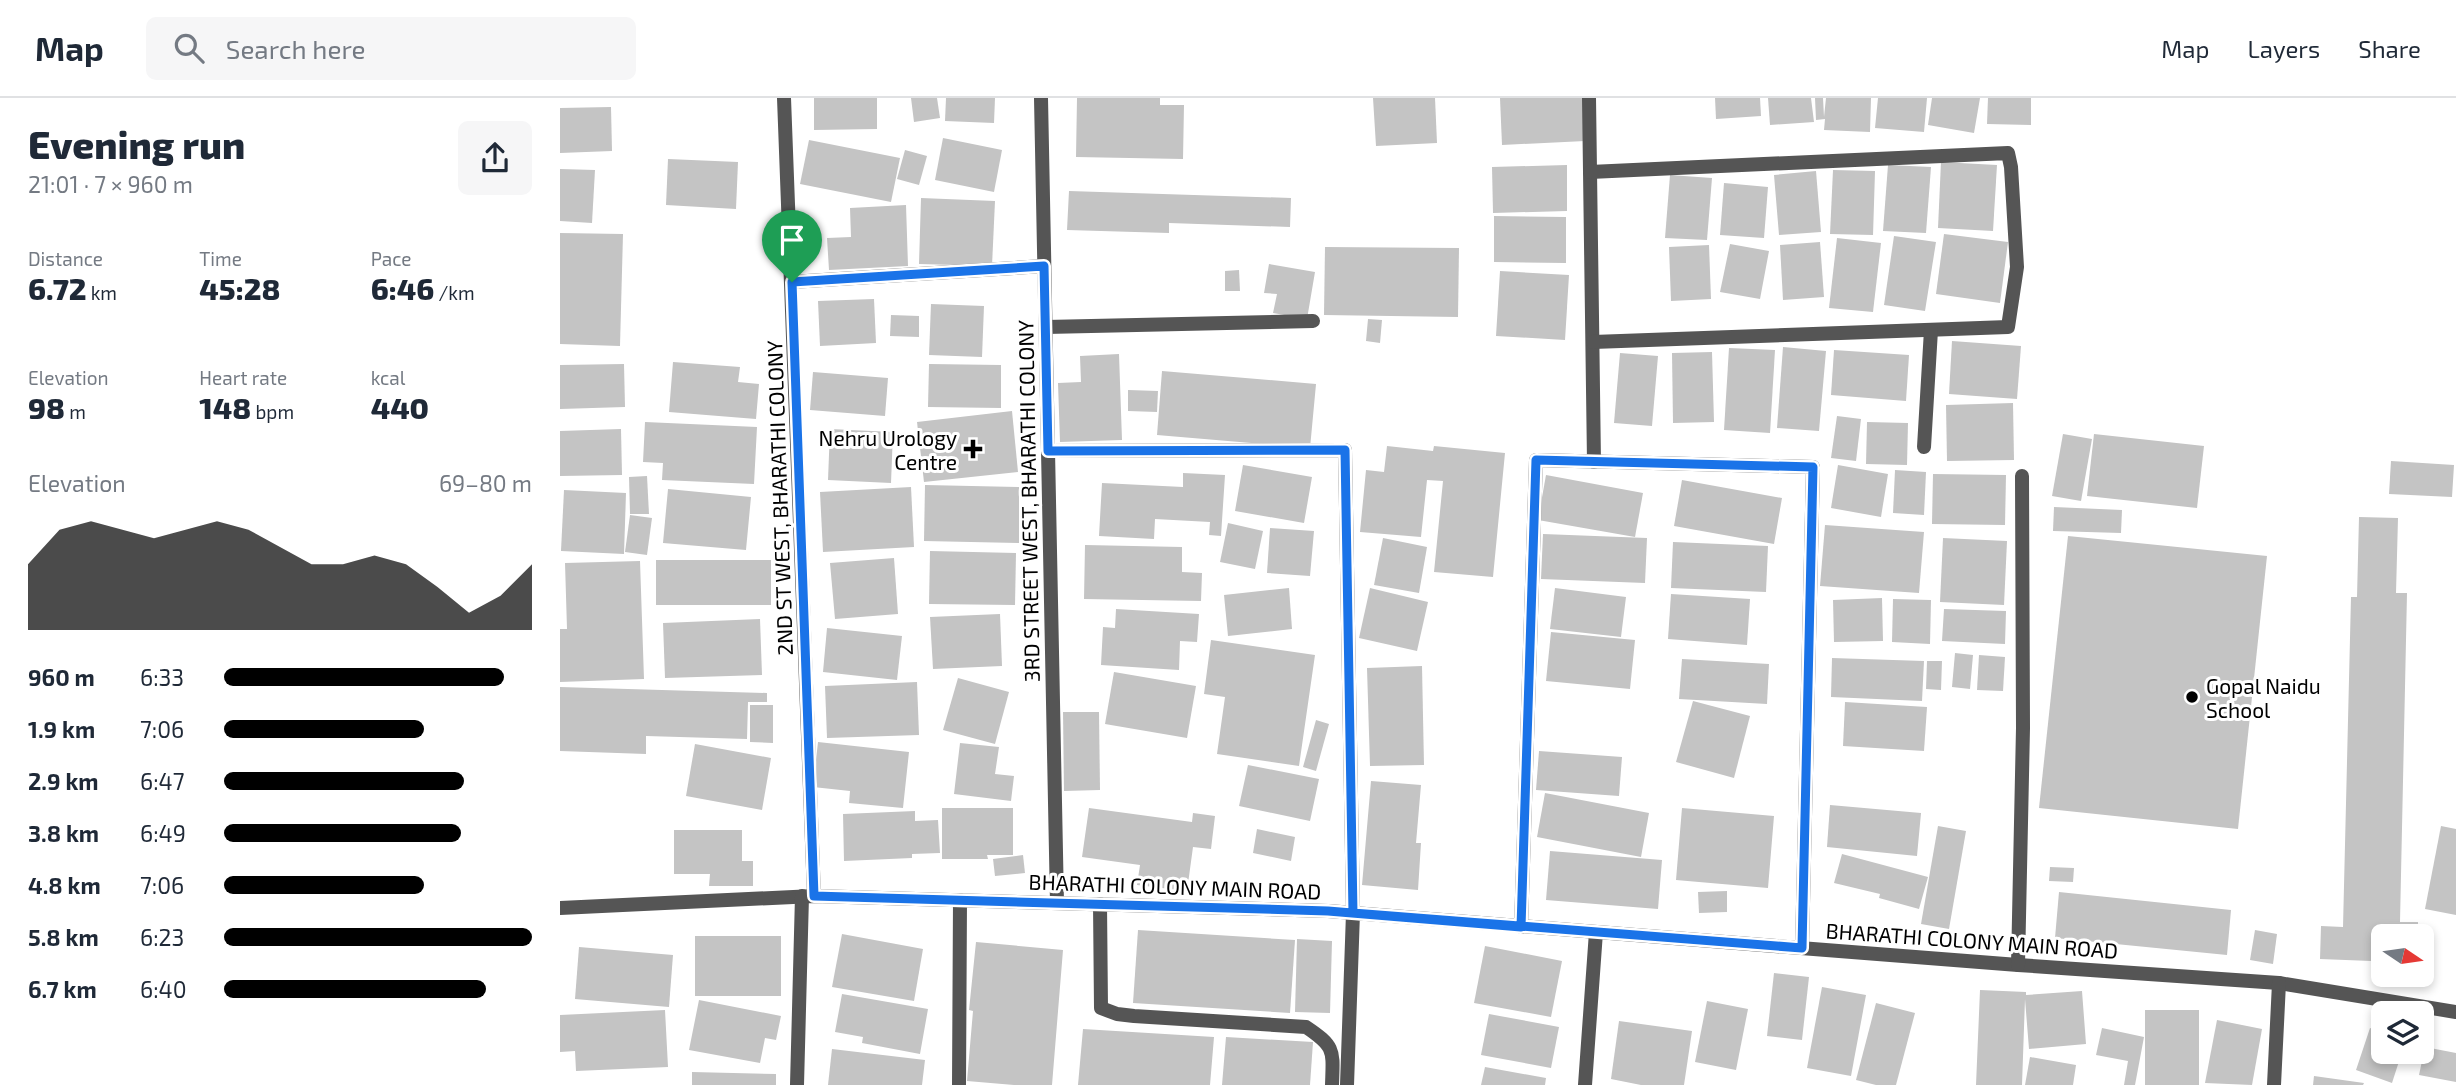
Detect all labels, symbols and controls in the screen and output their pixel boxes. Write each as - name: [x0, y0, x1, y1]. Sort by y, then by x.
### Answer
- search box: [146, 17, 636, 80]
- text: Map: [35, 28, 104, 68]
- icon: search: [170, 29, 208, 67]
- text: Search here: [226, 33, 365, 64]
- text: Map: [2161, 34, 2209, 63]
- text: Layers: [2247, 34, 2320, 63]
- text: Share: [2358, 34, 2421, 63]
- text: Evening run: [28, 121, 245, 167]
- button: share: [458, 121, 532, 195]
- text: 21:01 · 7 × 960 m: [28, 170, 193, 198]
- pin: [762, 210, 822, 282]
- icon: arrive: [773, 221, 811, 259]
- text: Distance: [28, 247, 103, 270]
- text: Time: [199, 247, 242, 270]
- text: Pace: [371, 247, 412, 270]
- text: 6.72: [28, 270, 86, 306]
- text: 45:28: [199, 270, 280, 306]
- text: 6:46: [371, 270, 434, 306]
- text: km: [86, 281, 117, 304]
- text: /km: [434, 281, 475, 304]
- street label: 3RD STREET WEST, BHARATHI COLONY: [1012, 320, 1044, 682]
- street label: 2ND ST WEST, BHARATHI COLONY: [761, 340, 797, 656]
- text: Elevation: [28, 366, 109, 389]
- text: Heart rate: [199, 366, 287, 389]
- text: kcal: [371, 366, 405, 389]
- text: 98: [28, 389, 65, 425]
- text: 148: [199, 389, 251, 425]
- text: 440: [371, 389, 429, 425]
- text: m: [65, 400, 86, 423]
- text: bpm: [251, 400, 294, 423]
- place label: Nehru Urology Centre: [819, 425, 957, 474]
- marker: Nehru Urology Centre: [963, 439, 983, 459]
- text: Elevation: [28, 469, 126, 497]
- text: 69–80 m: [439, 469, 532, 497]
- text: 960 m: [28, 663, 95, 691]
- text: 6:33: [140, 663, 184, 691]
- place label: Gopal Naidu School: [2206, 673, 2321, 722]
- marker: Gopal Naidu School: [2184, 689, 2200, 705]
- text: 1.9 km: [28, 715, 95, 743]
- text: 7:06: [140, 715, 184, 743]
- text: 2.9 km: [28, 767, 99, 795]
- text: 6:47: [140, 767, 185, 795]
- text: 3.8 km: [28, 819, 99, 847]
- text: 6:49: [140, 819, 186, 847]
- street label: BHARATHI COLONY MAIN ROAD: [1028, 868, 1322, 904]
- text: 4.8 km: [28, 871, 101, 899]
- text: 7:06: [140, 871, 184, 899]
- street label: BHARATHI COLONY MAIN ROAD: [1825, 917, 2119, 963]
- text: 5.8 km: [28, 923, 99, 951]
- text: 6:23: [140, 923, 184, 951]
- north arrow: [2371, 924, 2434, 987]
- map controls: [2371, 924, 2434, 1064]
- text: 6.7 km: [28, 975, 97, 1003]
- text: 6:40: [140, 975, 187, 1003]
- button: layers: [2371, 1001, 2434, 1064]

